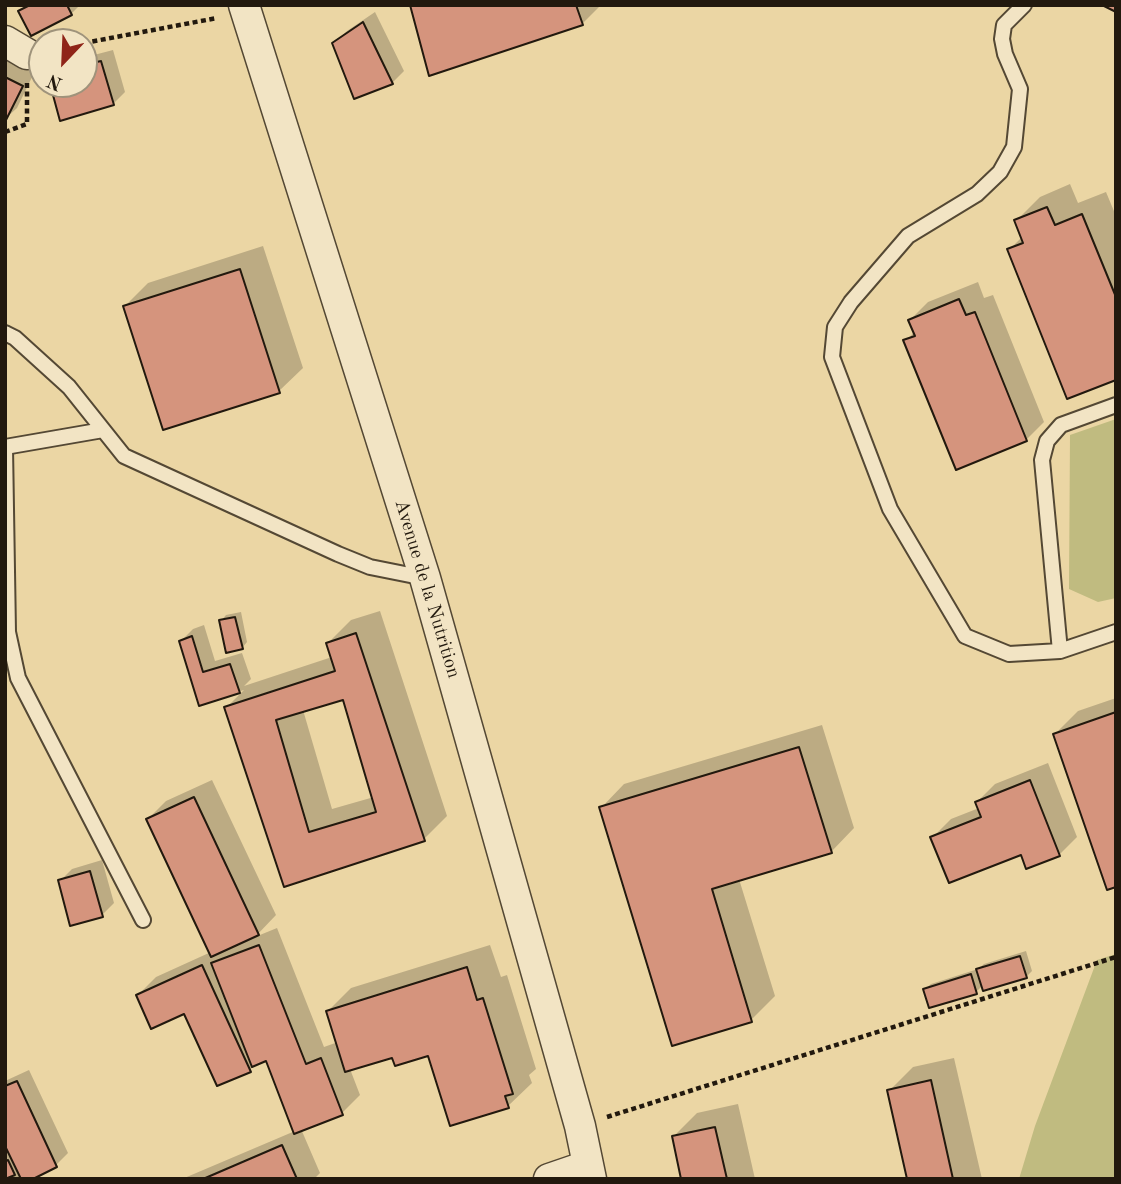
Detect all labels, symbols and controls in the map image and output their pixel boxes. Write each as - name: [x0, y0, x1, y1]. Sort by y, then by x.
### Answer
- north arrow: [28, 28, 98, 98]
- text: N: [45, 69, 66, 93]
- street label: Avenue de la Nutrition: [389, 497, 465, 681]

